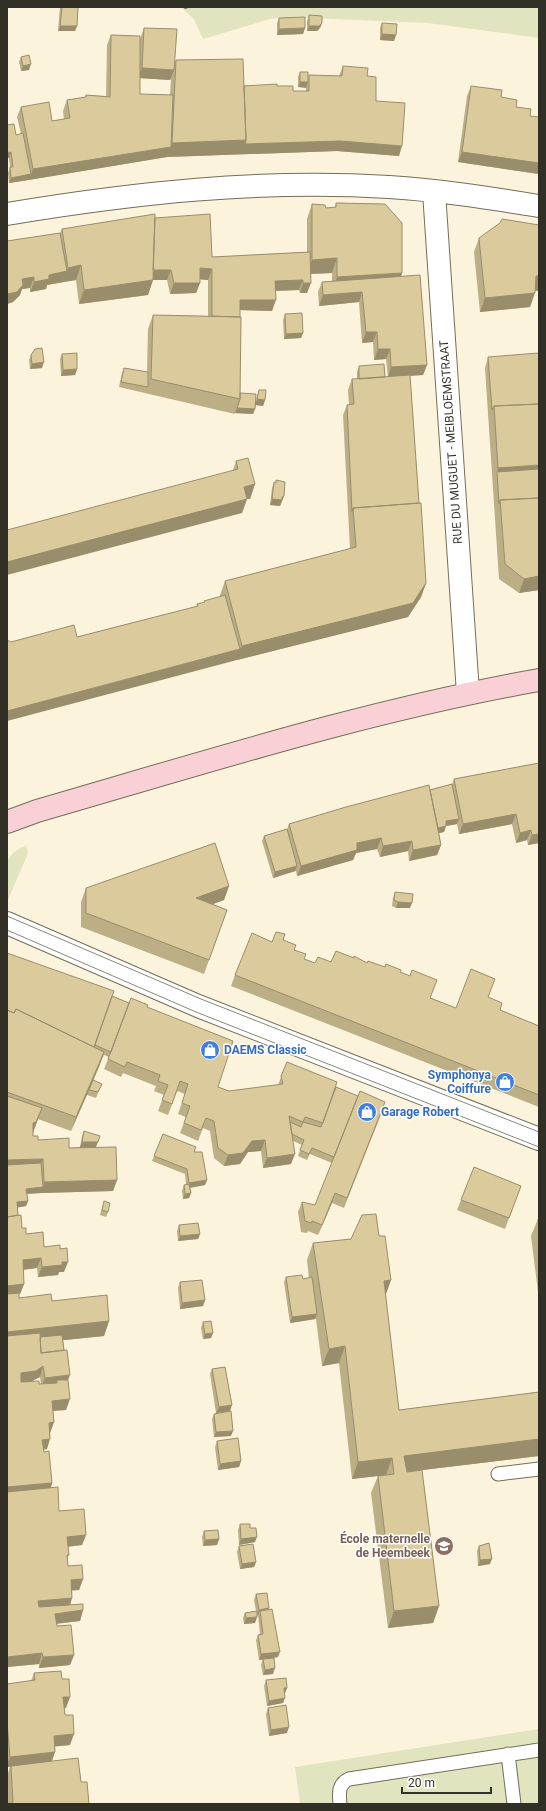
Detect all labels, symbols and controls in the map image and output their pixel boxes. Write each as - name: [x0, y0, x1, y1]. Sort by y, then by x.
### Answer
- street label: RUE DU MUGUET - MEIBLOEMSTRAAT: [437, 340, 465, 544]
- shop icon: DAEMS Classic: [199, 1039, 221, 1061]
- place label: DAEMS Classic: [224, 1043, 307, 1057]
- place label: Symphonya Coiffure: [428, 1068, 492, 1096]
- shop icon: Symphonya Coiffure: [494, 1071, 516, 1093]
- shop icon: Garage Robert: [356, 1101, 378, 1123]
- place label: Garage Robert: [381, 1105, 459, 1119]
- place label: École maternelle de Heembeek: [340, 1531, 431, 1560]
- school or university icon: École maternelle de Heembeek: [433, 1535, 455, 1557]
- scale bar: [402, 1769, 491, 1795]
- text: 20 m: [408, 1776, 435, 1790]

